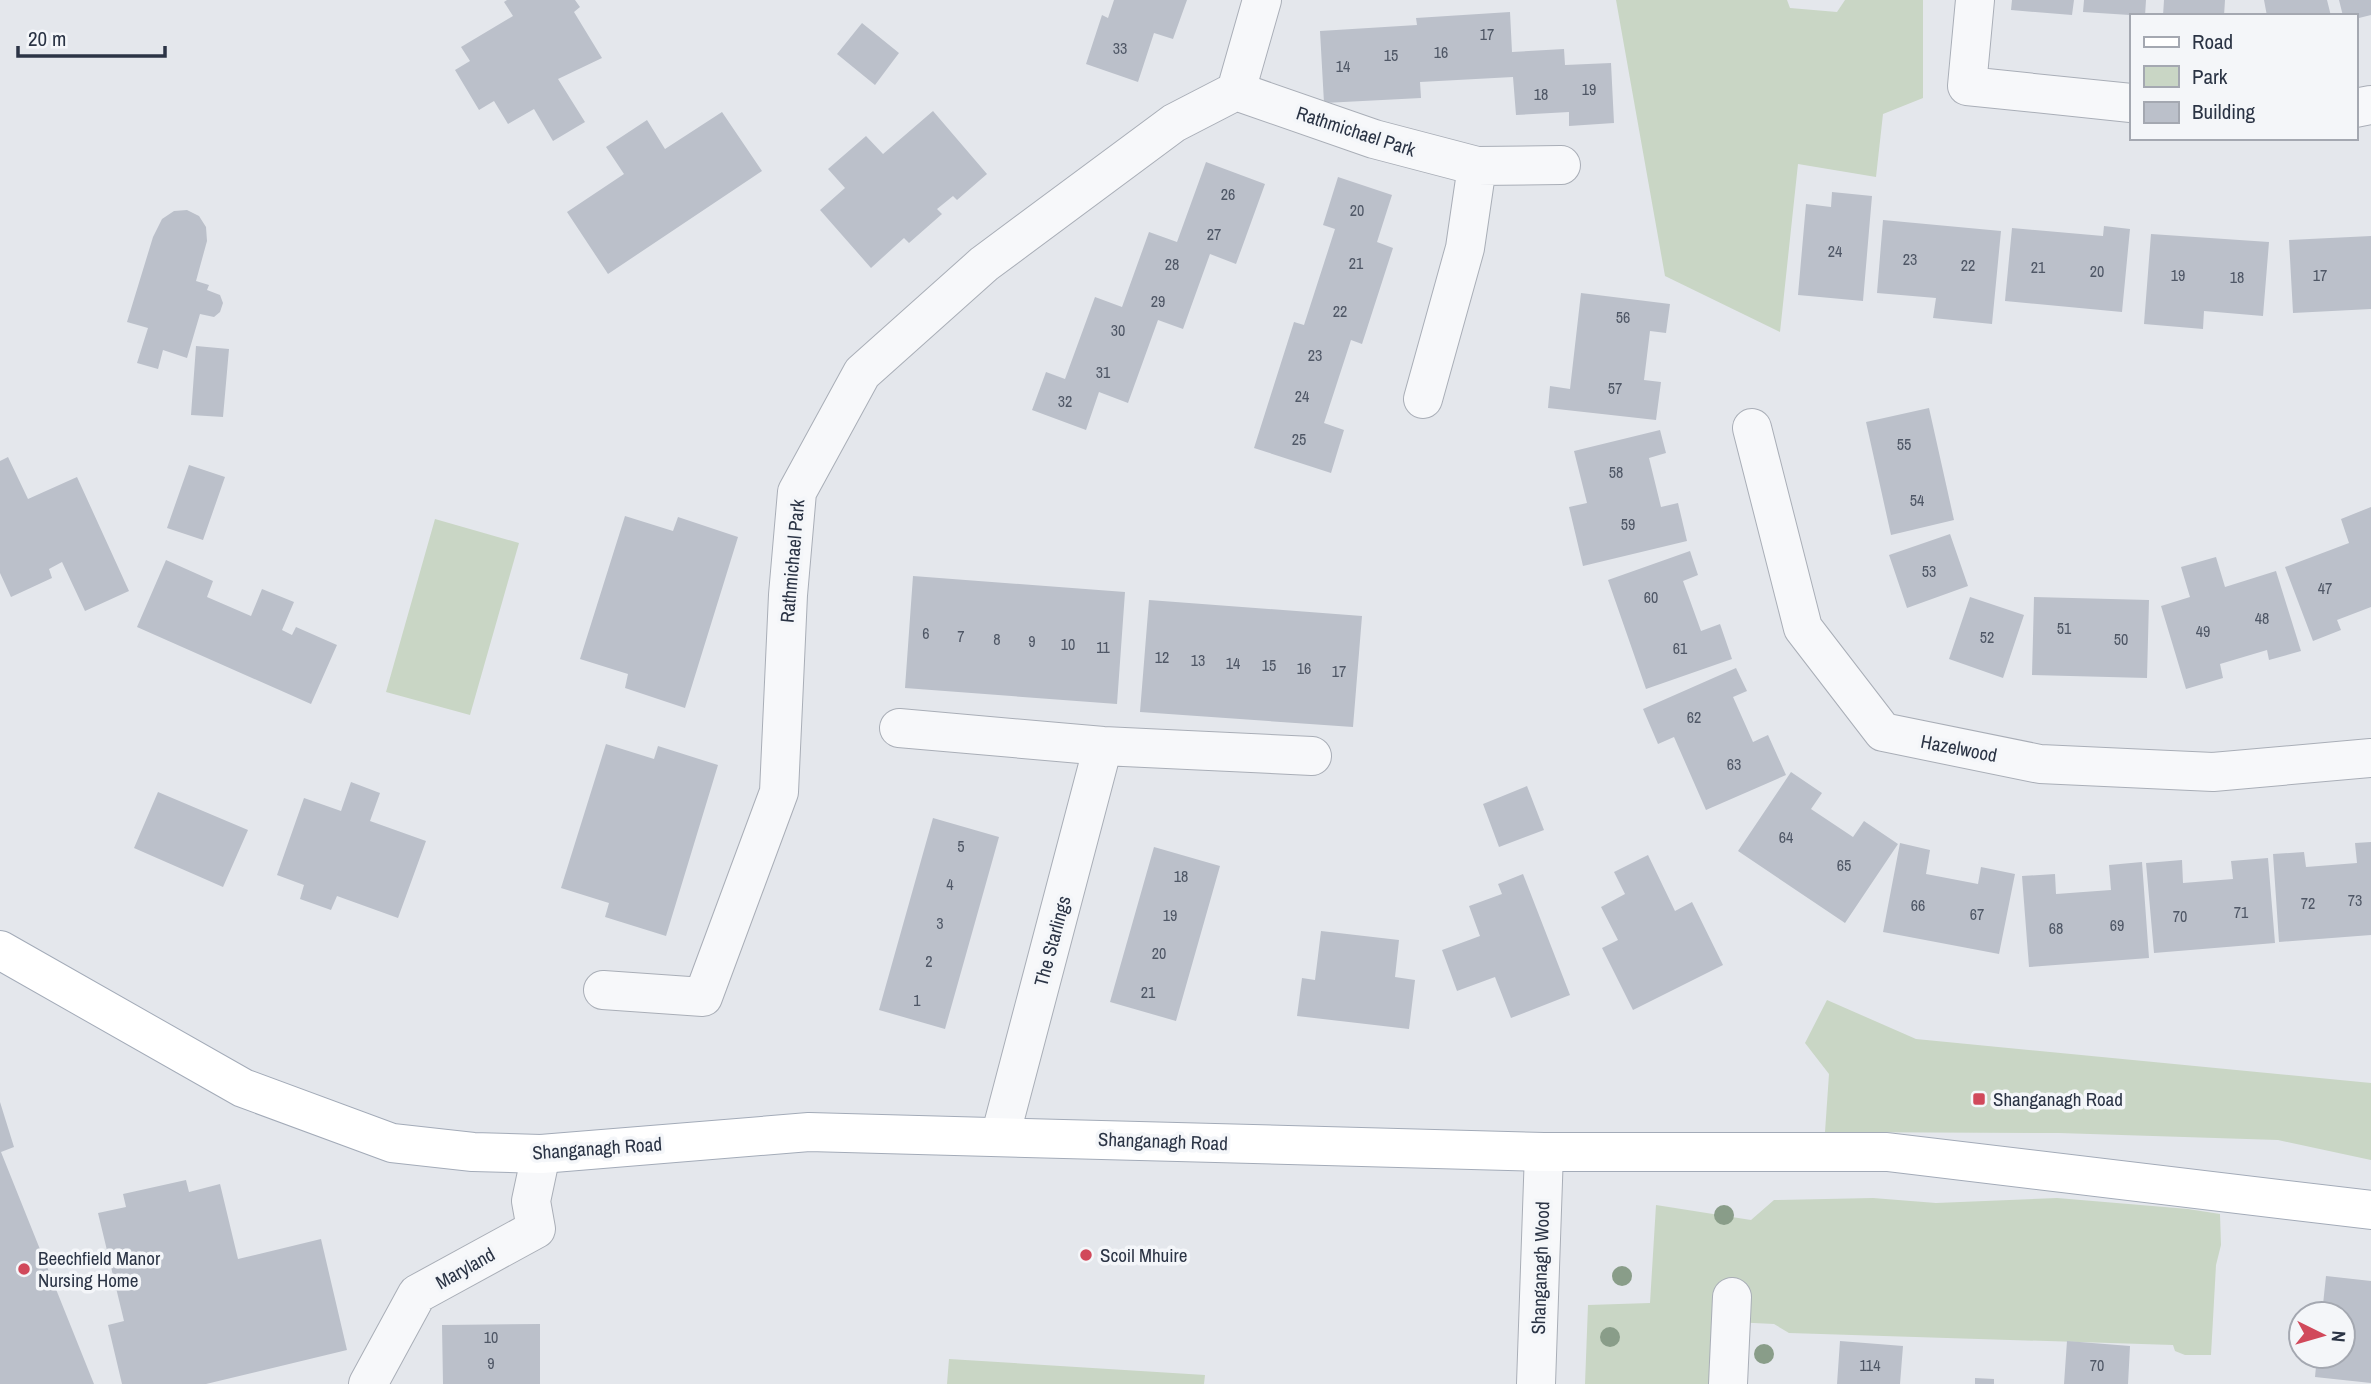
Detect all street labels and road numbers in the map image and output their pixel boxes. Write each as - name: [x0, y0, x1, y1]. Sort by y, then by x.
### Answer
- street label: Rathmichael Park: [1293, 100, 1419, 163]
- street label: Rathmichael Park: [774, 498, 810, 624]
- street label: Hazelwood: [1919, 728, 1999, 768]
- street label: The Starlings: [1027, 893, 1077, 989]
- street label: Shanganagh Road: [1098, 1126, 1228, 1156]
- street label: Shanganagh Road: [531, 1130, 663, 1166]
- street label: Shanganagh Wood: [1525, 1201, 1555, 1335]
- street label: Maryland: [431, 1241, 499, 1295]

